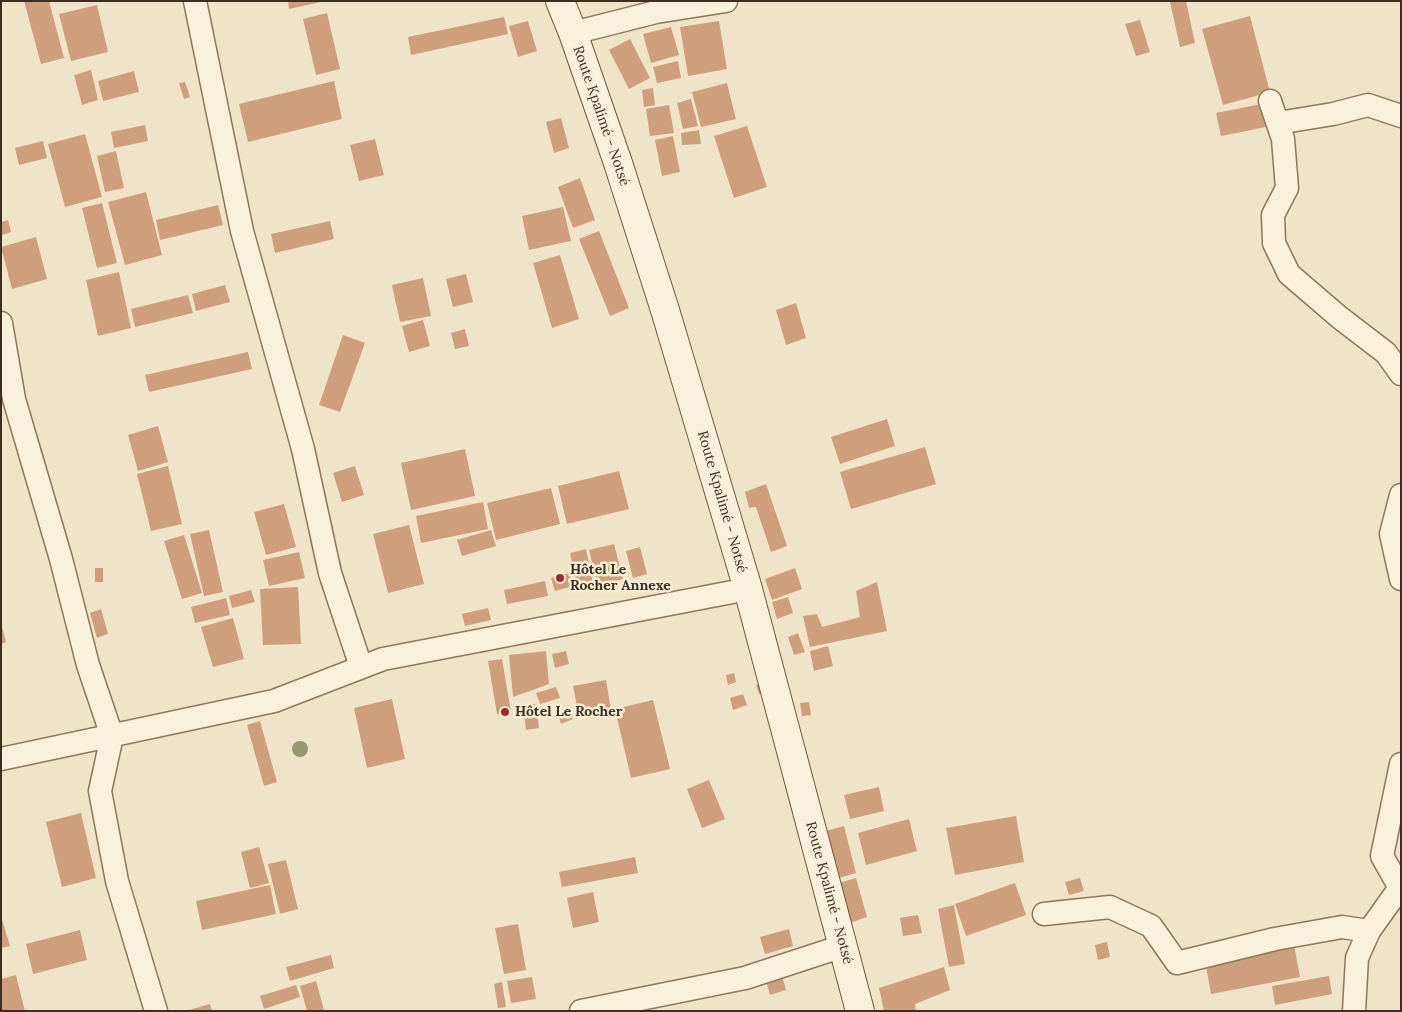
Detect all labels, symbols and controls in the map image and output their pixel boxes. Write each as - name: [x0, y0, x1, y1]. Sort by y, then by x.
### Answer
- street label: Route Kpalimé - Notsé: [569, 44, 633, 188]
- street label: Route Kpalimé - Notsé: [694, 429, 750, 575]
- place label: Hôtel Le Rocher Annexe: [570, 562, 671, 594]
- marker: Hôtel Le Rocher Annexe: [554, 572, 566, 584]
- place label: Hôtel Le Rocher: [515, 704, 622, 720]
- marker: Hôtel Le Rocher: [499, 706, 511, 718]
- street label: Route Kpalimé - Notsé: [802, 820, 856, 966]

